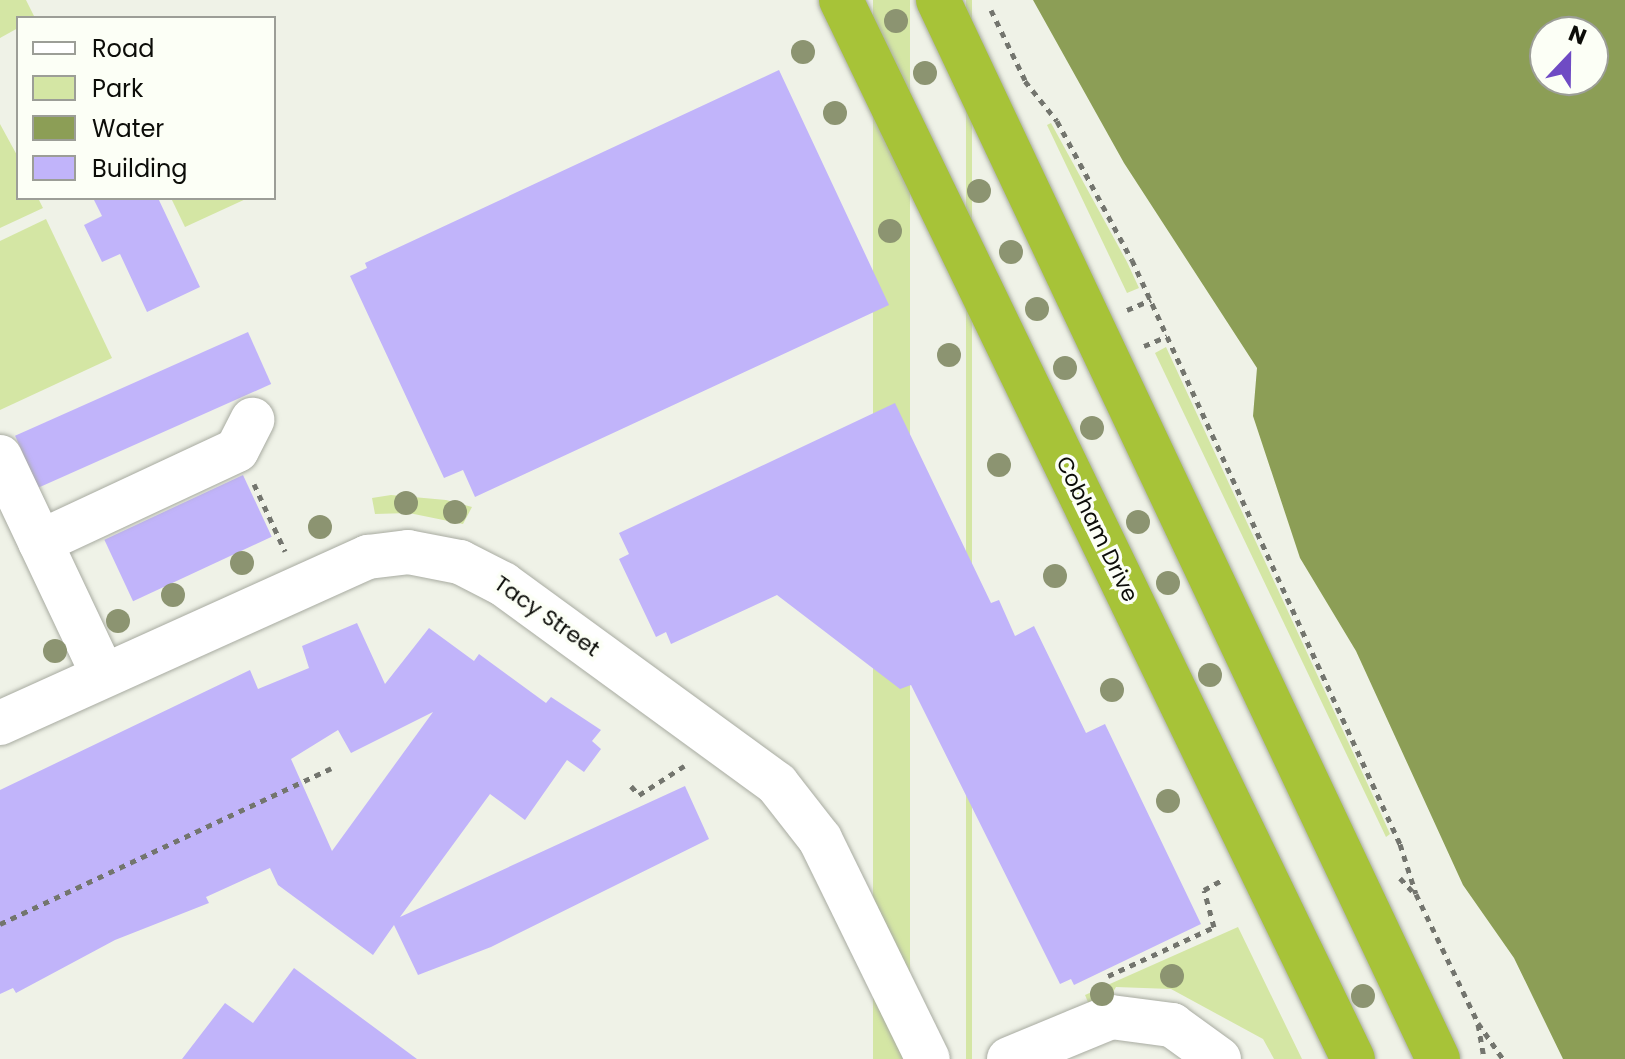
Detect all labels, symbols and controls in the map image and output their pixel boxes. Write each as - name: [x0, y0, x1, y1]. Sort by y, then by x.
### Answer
- legend: [16, 16, 276, 200]
- north arrow: [1529, 16, 1609, 96]
- text: N: [1564, 18, 1591, 53]
- text: Road: [92, 32, 154, 65]
- text: Park: [92, 72, 143, 105]
- text: Water: [92, 112, 164, 145]
- text: Building: [92, 152, 188, 185]
- street label: Cobham Drive: [1050, 452, 1144, 606]
- street label: Tacy Street: [489, 570, 605, 662]

